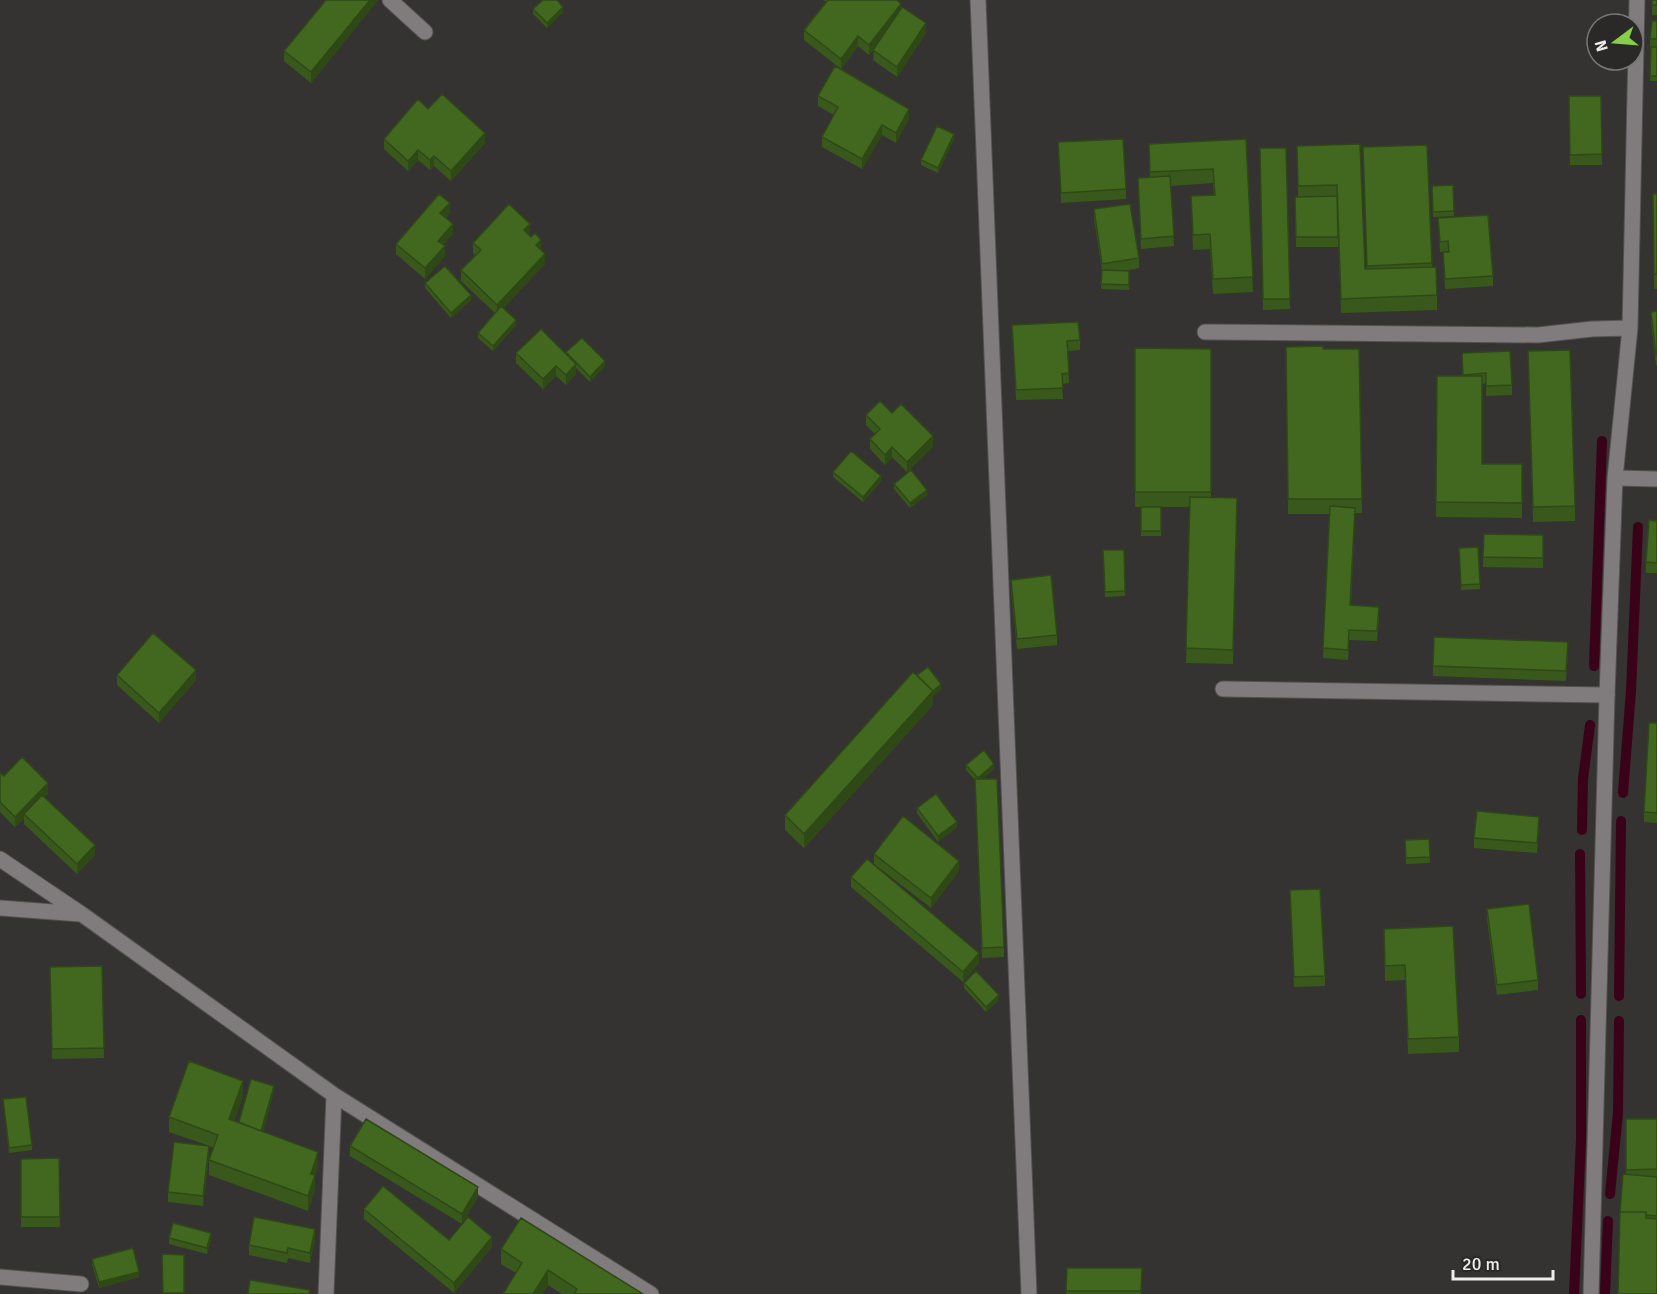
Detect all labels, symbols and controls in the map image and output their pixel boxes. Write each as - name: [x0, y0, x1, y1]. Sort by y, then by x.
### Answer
- north arrow: [1585, 12, 1645, 72]
- text: N: [1590, 38, 1613, 54]
- scale bar: [1453, 1243, 1554, 1281]
- text: 20 m: [1462, 1253, 1500, 1275]

